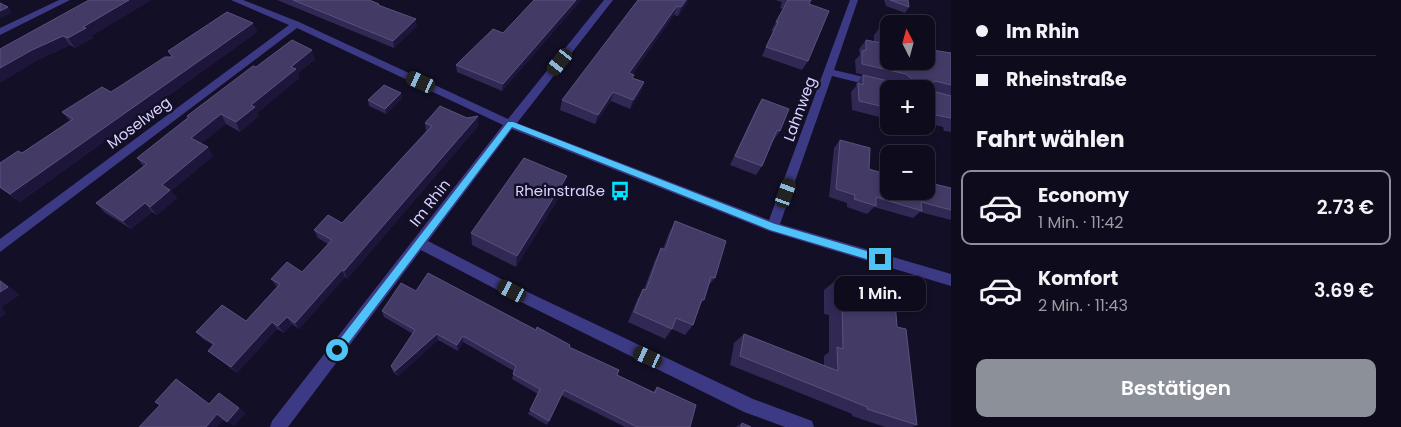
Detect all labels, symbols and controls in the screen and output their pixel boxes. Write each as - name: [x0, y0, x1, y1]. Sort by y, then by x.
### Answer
- north arrow: [880, 15, 935, 70]
- map controls: [880, 15, 935, 200]
- text: Im Rhin: [1006, 18, 1079, 45]
- car: [544, 46, 575, 78]
- text: Rheinstraße: [1006, 66, 1127, 93]
- car: [404, 69, 437, 95]
- street label: Lahnweg: [778, 73, 821, 144]
- button: +: [880, 80, 935, 135]
- street label: Moselweg: [102, 92, 175, 154]
- text: Fahrt wählen: [976, 124, 1125, 155]
- button: −: [880, 145, 935, 200]
- street label: Im Rhin: [404, 174, 455, 231]
- car: [773, 176, 798, 210]
- place label: Rheinstraße: [515, 180, 605, 201]
- bus stop icon: Rheinstraße: [609, 180, 631, 202]
- text: Economy: [1038, 182, 1129, 209]
- icon: car: [978, 185, 1023, 230]
- text: 2.73 €: [1317, 194, 1374, 221]
- text: 1 Min. · 11:42: [1038, 211, 1124, 234]
- route end: [869, 248, 891, 270]
- text: Komfort: [1038, 265, 1118, 292]
- icon: car: [978, 268, 1023, 313]
- callout: 1 Min.: [834, 276, 926, 312]
- text: 3.69 €: [1314, 277, 1374, 304]
- car: [495, 278, 528, 304]
- text: 1 Min.: [858, 282, 902, 305]
- text: 2 Min. · 11:43: [1038, 294, 1128, 317]
- route start: [326, 339, 348, 361]
- car: [631, 344, 664, 370]
- button: Bestätigen: [976, 359, 1376, 417]

